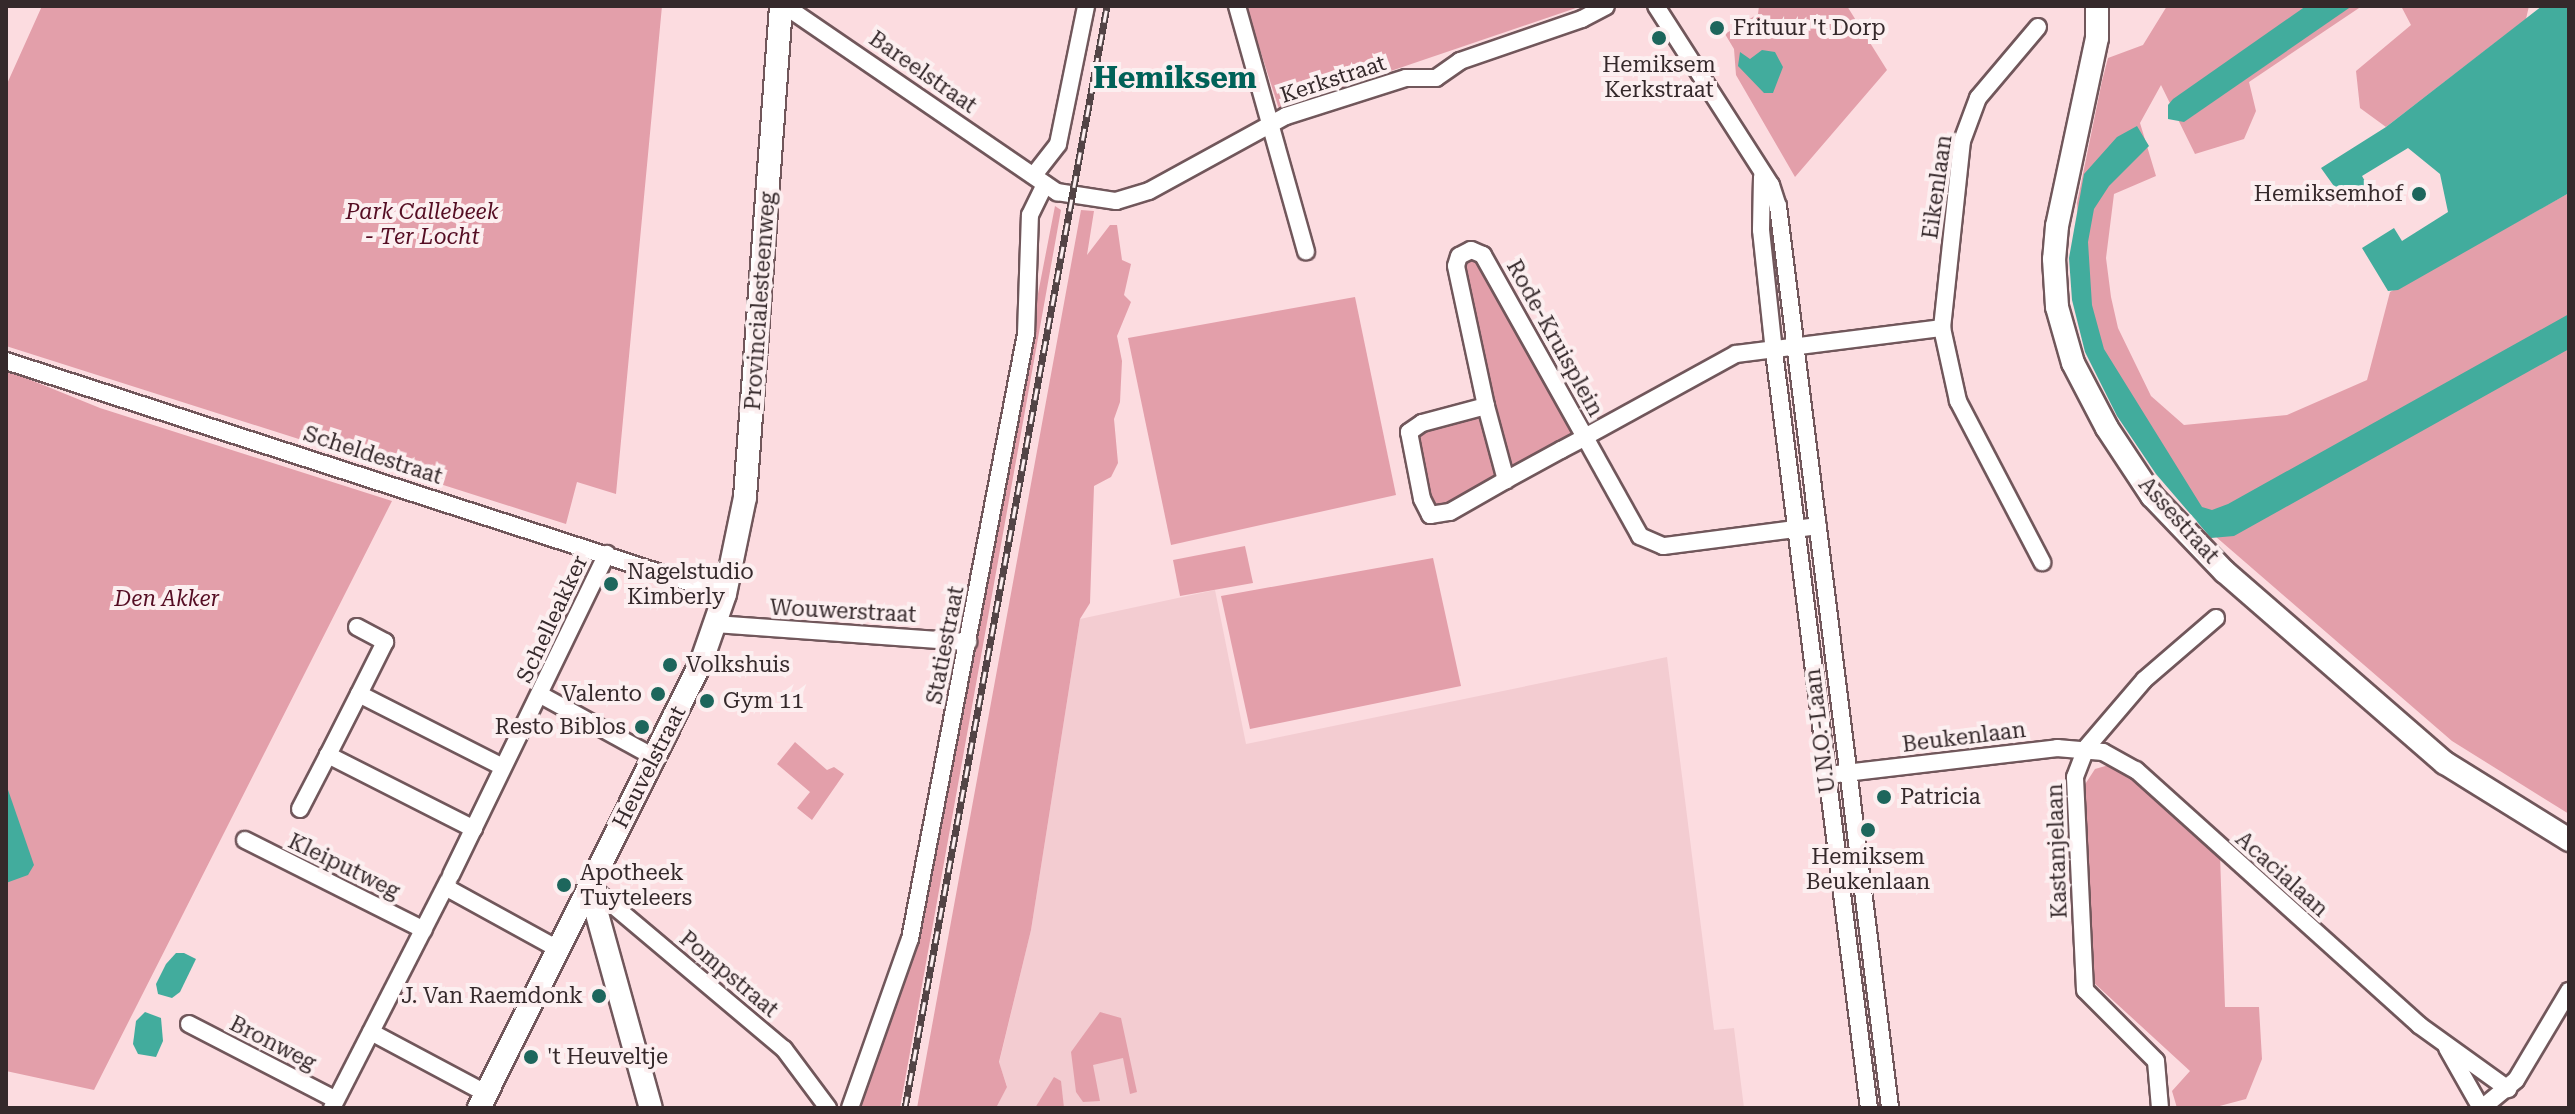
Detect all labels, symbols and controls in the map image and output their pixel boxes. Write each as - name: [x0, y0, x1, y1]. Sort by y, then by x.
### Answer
- place label: Frituur 't Dorp: [1733, 15, 1886, 41]
- marker: Frituur 't Dorp: [1708, 19, 1726, 37]
- street label: Bareelstraat: [864, 25, 982, 119]
- marker: Hemiksem Kerkstraat: [1650, 29, 1668, 47]
- street label: Kerkstraat: [1277, 50, 1389, 108]
- place label: Hemiksem Kerkstraat: [1602, 51, 1716, 102]
- district label: Hemiksem: [1093, 60, 1257, 96]
- street label: Eikenlaan: [1917, 133, 1957, 241]
- place label: Hemiksemhof: [2254, 181, 2403, 207]
- marker: Hemiksemhof: [2410, 185, 2428, 203]
- street label: Provincialesteenweg: [739, 191, 781, 411]
- park label: Park Callebeek - Ter Locht: [345, 198, 499, 250]
- street label: Rode-Kruisplein: [1501, 255, 1609, 421]
- street label: Scheldestraat: [300, 420, 446, 490]
- street label: Assestraat: [2133, 471, 2225, 569]
- street label: Schelleakker: [511, 551, 593, 687]
- place label: Nagelstudio Kimberly: [627, 558, 754, 610]
- marker: Nagelstudio Kimberly: [602, 575, 620, 593]
- street label: Statiestraat: [921, 584, 969, 706]
- park label: Den Akker: [114, 586, 220, 612]
- street label: Wouwerstraat: [769, 594, 917, 628]
- place label: Volkshuis: [686, 652, 790, 678]
- marker: Volkshuis: [661, 656, 679, 674]
- street label: U.N.O.-Laan: [1799, 667, 1841, 795]
- place label: Valento: [562, 681, 642, 707]
- marker: Valento: [649, 685, 667, 703]
- place label: Gym 11: [723, 688, 804, 714]
- marker: Gym 11: [698, 692, 716, 710]
- street label: Heuvelstraat: [607, 701, 691, 833]
- place label: Resto Biblos: [495, 714, 626, 740]
- street label: Beukenlaan: [1901, 716, 2027, 758]
- marker: Resto Biblos: [633, 718, 651, 736]
- street label: Kastanjelaan: [2041, 783, 2073, 919]
- place label: Patricia: [1900, 784, 1981, 810]
- marker: Patricia: [1875, 788, 1893, 806]
- marker: Hemiksem Beukenlaan: [1859, 821, 1877, 839]
- street label: Acacialaan: [2230, 826, 2334, 922]
- street label: Kleiputweg: [284, 828, 404, 904]
- place label: Hemiksem Beukenlaan: [1806, 843, 1930, 894]
- place label: Apotheek Tuyteleers: [580, 859, 692, 910]
- marker: Apotheek Tuyteleers: [555, 876, 573, 894]
- street label: Pompstraat: [674, 925, 784, 1023]
- place label: J. Van Raemdonk: [401, 983, 583, 1009]
- marker: J. Van Raemdonk: [590, 987, 608, 1005]
- street label: Bronweg: [225, 1010, 321, 1076]
- place label: 't Heuveltje: [547, 1044, 668, 1070]
- marker: 't Heuveltje: [522, 1048, 540, 1066]

